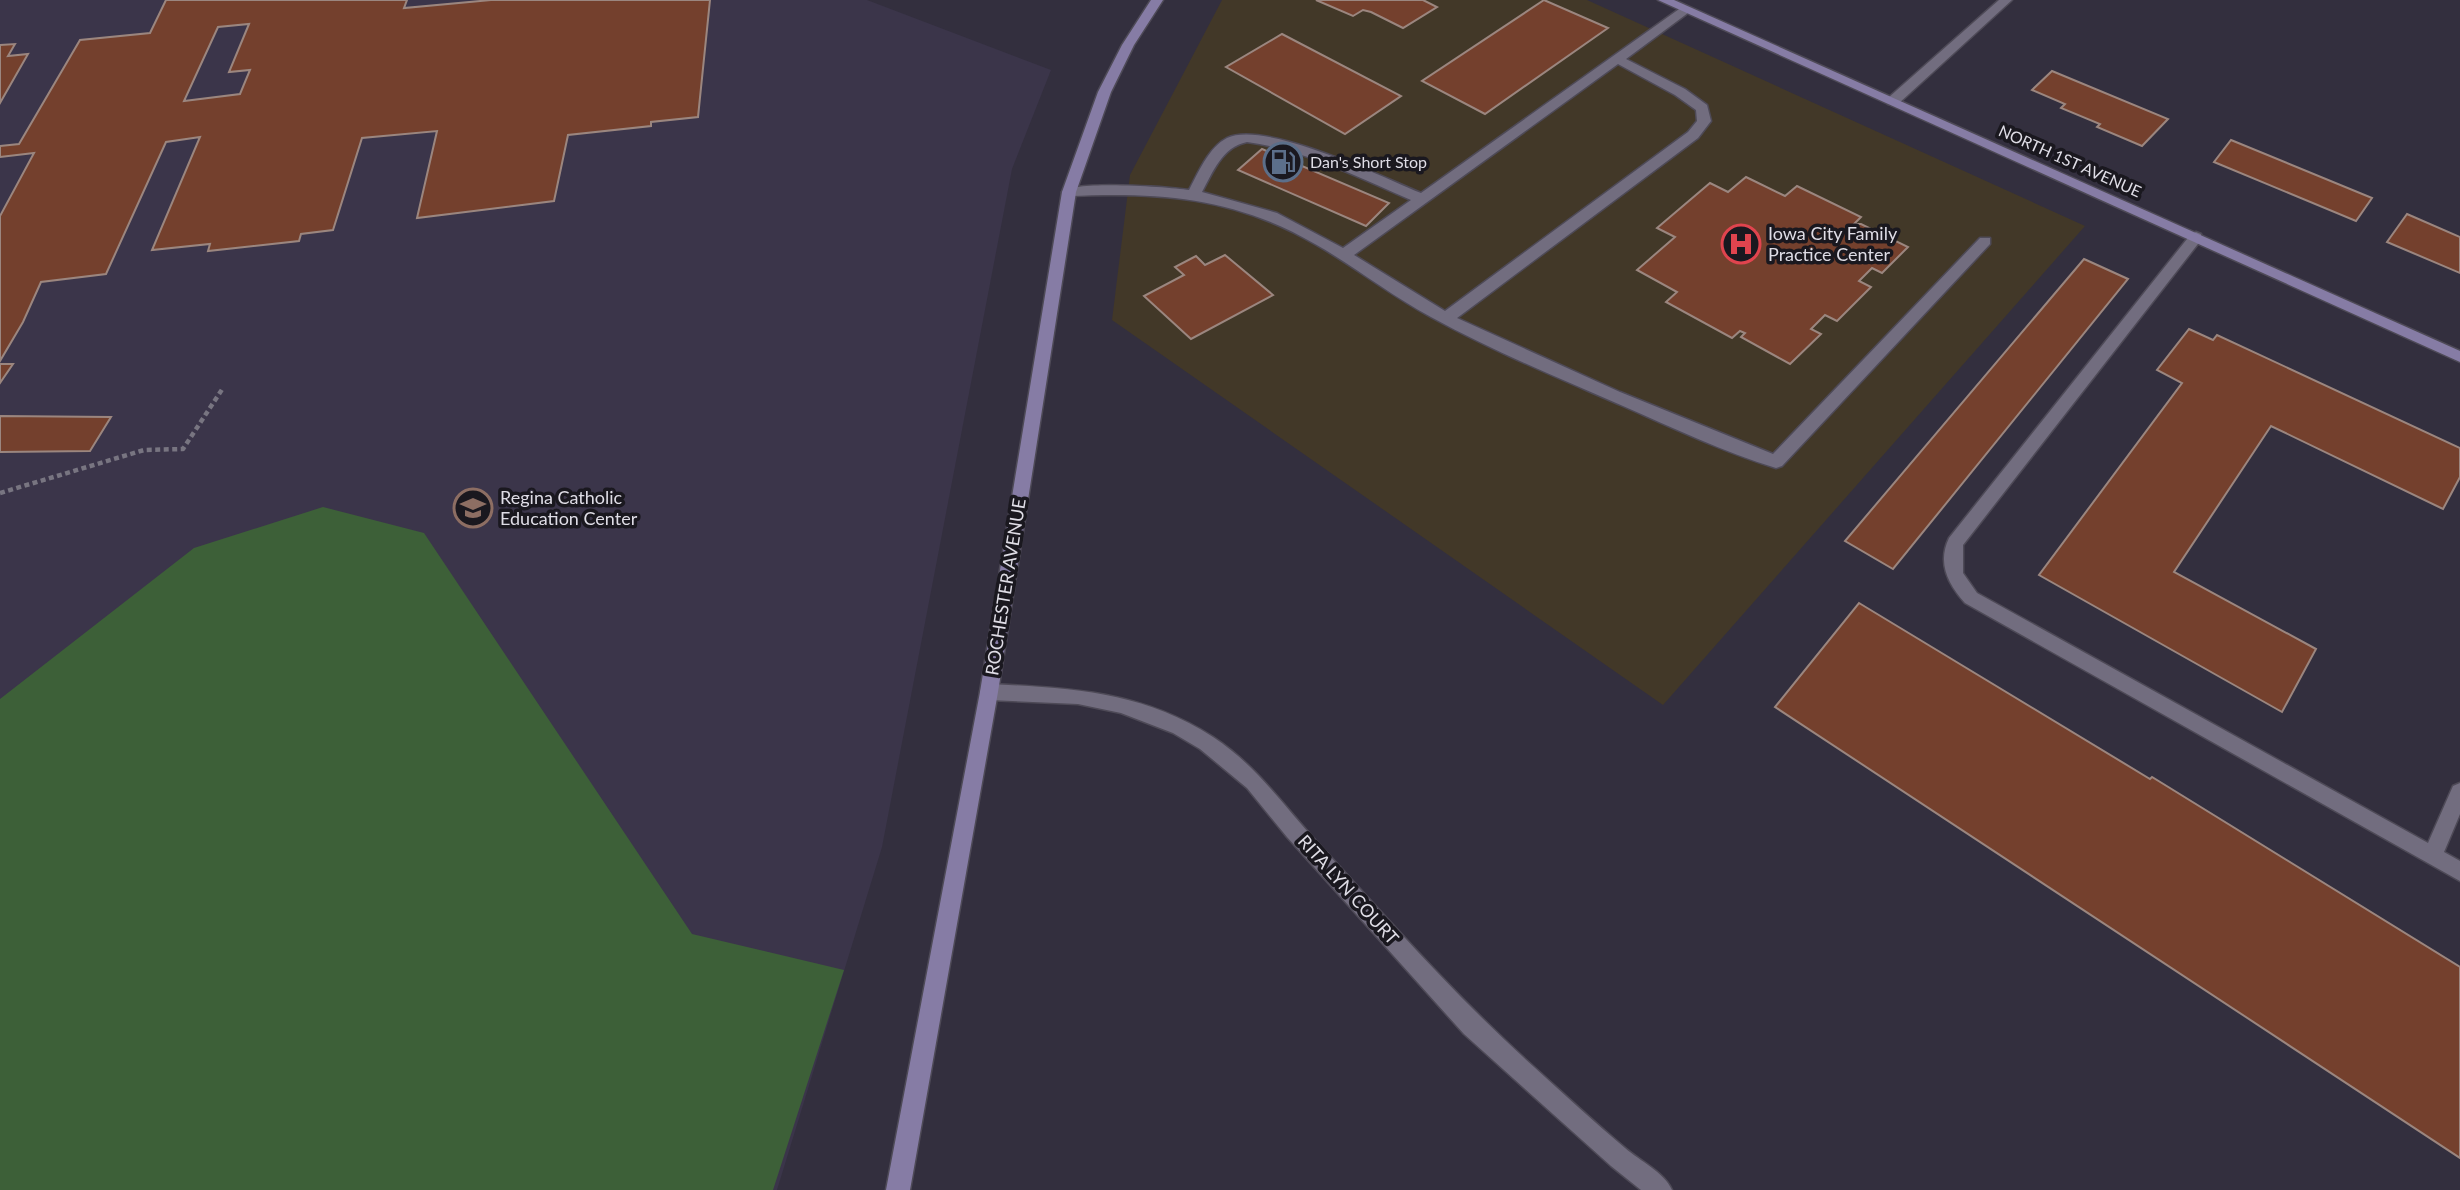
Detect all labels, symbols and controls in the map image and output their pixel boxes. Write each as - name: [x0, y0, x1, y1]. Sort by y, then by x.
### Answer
- street label: NORTH 1ST AVENUE: [1996, 121, 2144, 201]
- fuel station icon: Dan's Short Stop: [1262, 141, 1304, 183]
- place label: Dan's Short Stop: [1310, 152, 1427, 171]
- place label: Iowa City Family Practice Center: [1768, 222, 1898, 265]
- hospital icon: Iowa City Family Practice Center: [1720, 223, 1762, 265]
- place label: Regina Catholic Education Center: [500, 486, 638, 529]
- school or university icon: Regina Catholic Education Center: [452, 487, 494, 529]
- street label: ROCHESTER AVENUE: [980, 497, 1030, 677]
- street label: RITA LYN COURT: [1294, 830, 1404, 949]

